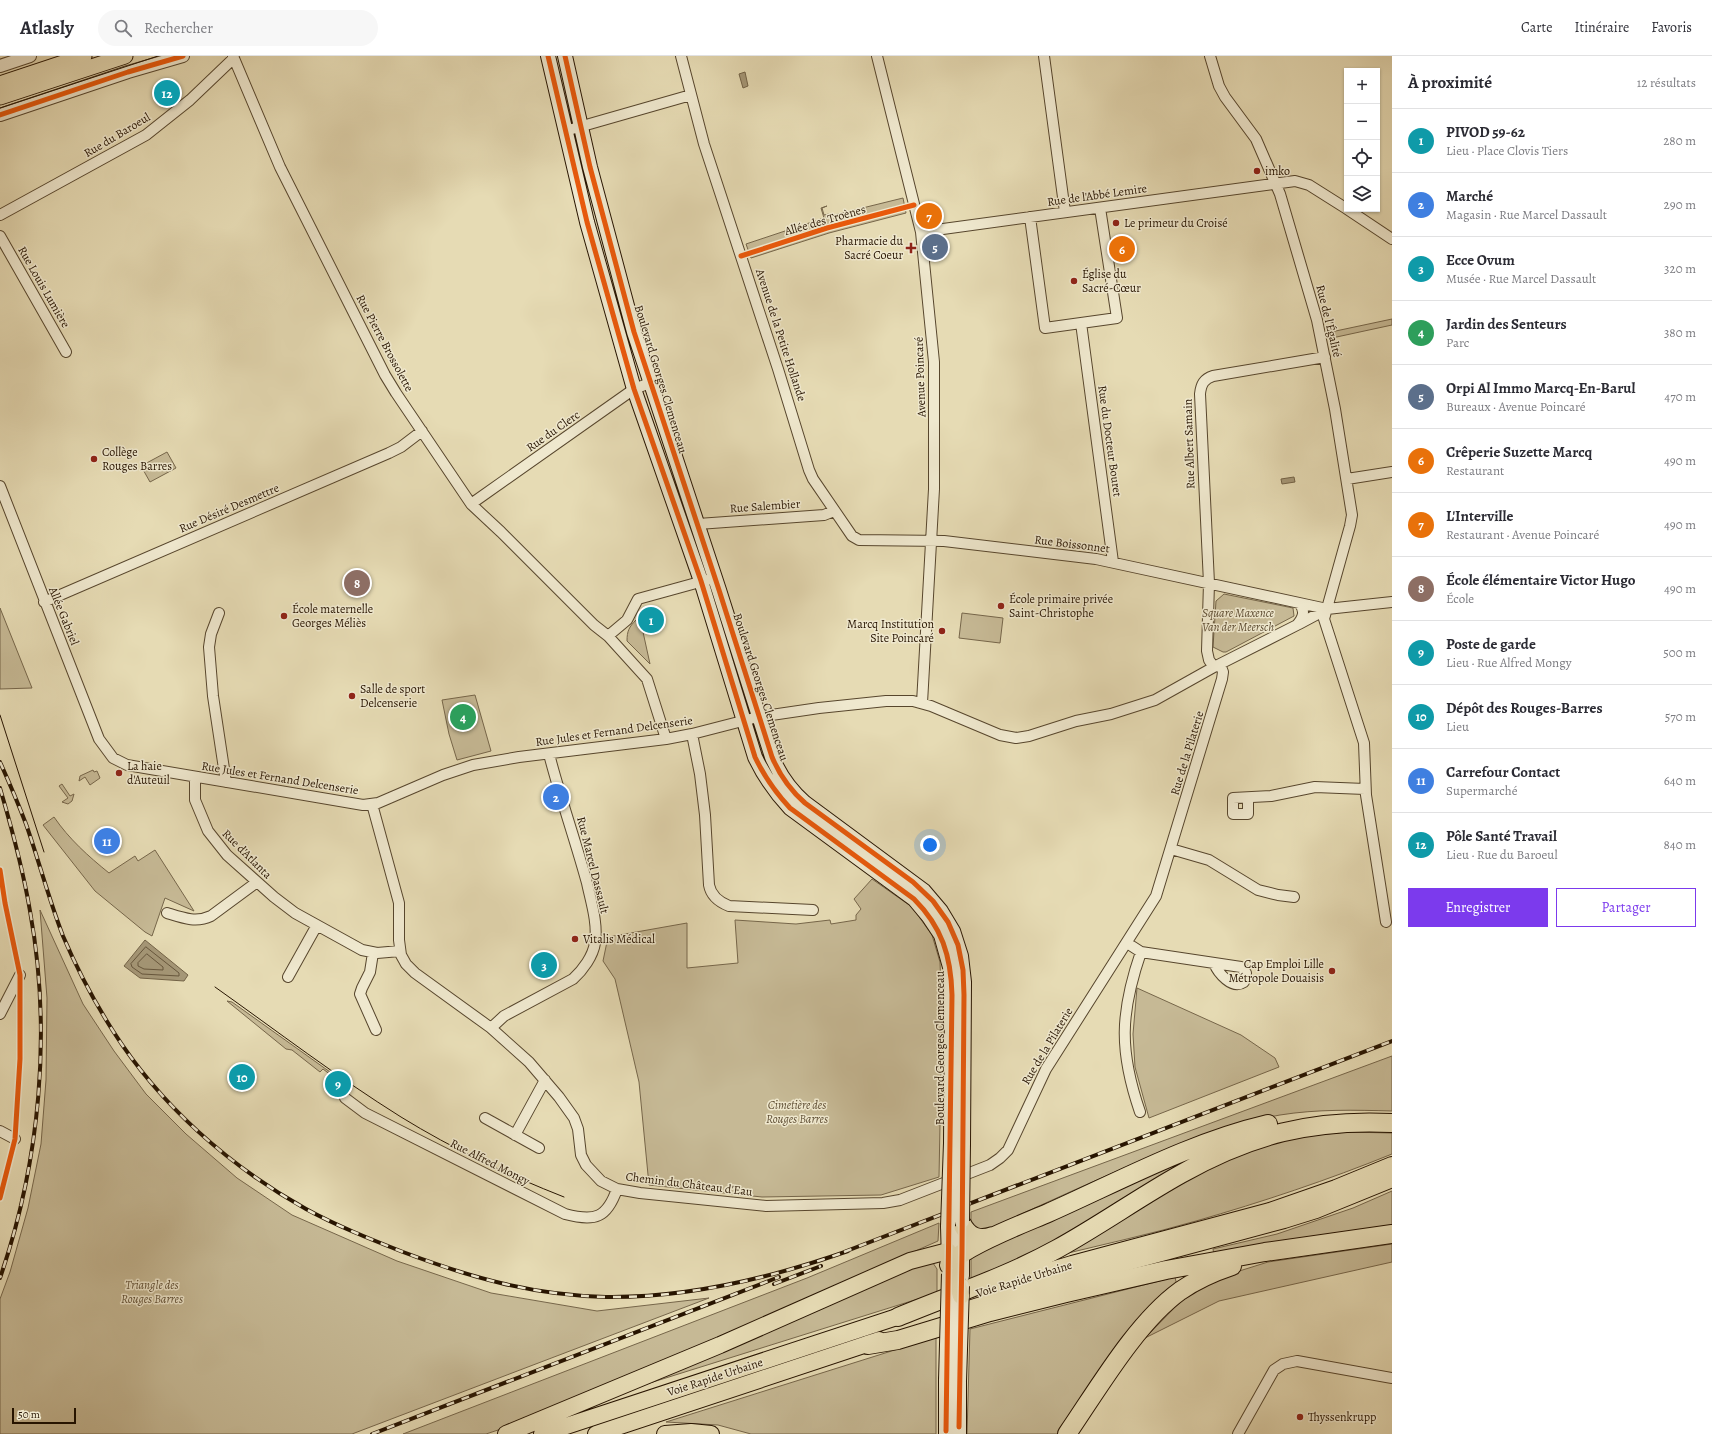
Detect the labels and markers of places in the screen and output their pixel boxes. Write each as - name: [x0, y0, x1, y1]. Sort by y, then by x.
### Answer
- pin: 12: [154, 78, 180, 108]
- place label: imko: [1265, 163, 1290, 179]
- marker: imko: [1252, 166, 1262, 176]
- pin: 7: [916, 201, 942, 231]
- place label: Le primeur du Croisé: [1124, 215, 1228, 231]
- marker: Le primeur du Croisé: [1111, 218, 1121, 228]
- pin: 5: [922, 232, 948, 262]
- place label: Pharmacie du Sacré Coeur: [835, 233, 903, 263]
- pin: 6: [1109, 234, 1135, 264]
- marker: Pharmacie du Sacré Coeur: [906, 243, 916, 253]
- place label: Église du Sacré-Cœur: [1082, 266, 1141, 296]
- marker: Église du Sacré-Cœur: [1069, 276, 1079, 286]
- place label: Collège Rouges Barres: [102, 444, 172, 474]
- marker: Collège Rouges Barres: [89, 454, 99, 464]
- pin: 8: [344, 568, 370, 598]
- place label: École primaire privée Saint-Christophe: [1009, 591, 1113, 621]
- place label: École maternelle Georges Méliès: [292, 601, 373, 631]
- marker: École primaire privée Saint-Christophe: [996, 601, 1006, 611]
- pin: 1: [638, 605, 664, 635]
- marker: École maternelle Georges Méliès: [279, 611, 289, 621]
- place label: Marcq Institution Site Poincaré: [847, 616, 934, 646]
- marker: Marcq Institution Site Poincaré: [937, 626, 947, 636]
- place label: Salle de sport Delcenserie: [360, 681, 425, 711]
- marker: Salle de sport Delcenserie: [347, 691, 357, 701]
- pin: 4: [450, 702, 476, 732]
- place label: La haie d'Auteuil: [127, 758, 170, 788]
- marker: La haie d'Auteuil: [114, 768, 124, 778]
- pin: 2: [543, 782, 569, 812]
- pin: 11: [94, 826, 120, 856]
- place label: Vitalis Médical: [582, 931, 655, 947]
- marker: Vitalis Médical: [570, 934, 580, 944]
- pin: 3: [531, 950, 557, 980]
- place label: Cap Emploi Lille Métropole Douaisis: [1228, 956, 1324, 986]
- marker: Cap Emploi Lille Métropole Douaisis: [1327, 966, 1337, 976]
- pin: 10: [229, 1062, 255, 1092]
- pin: 9: [325, 1069, 351, 1099]
- place label: Thyssenkrupp: [1308, 1409, 1376, 1425]
- marker: Thyssenkrupp: [1295, 1412, 1305, 1422]

